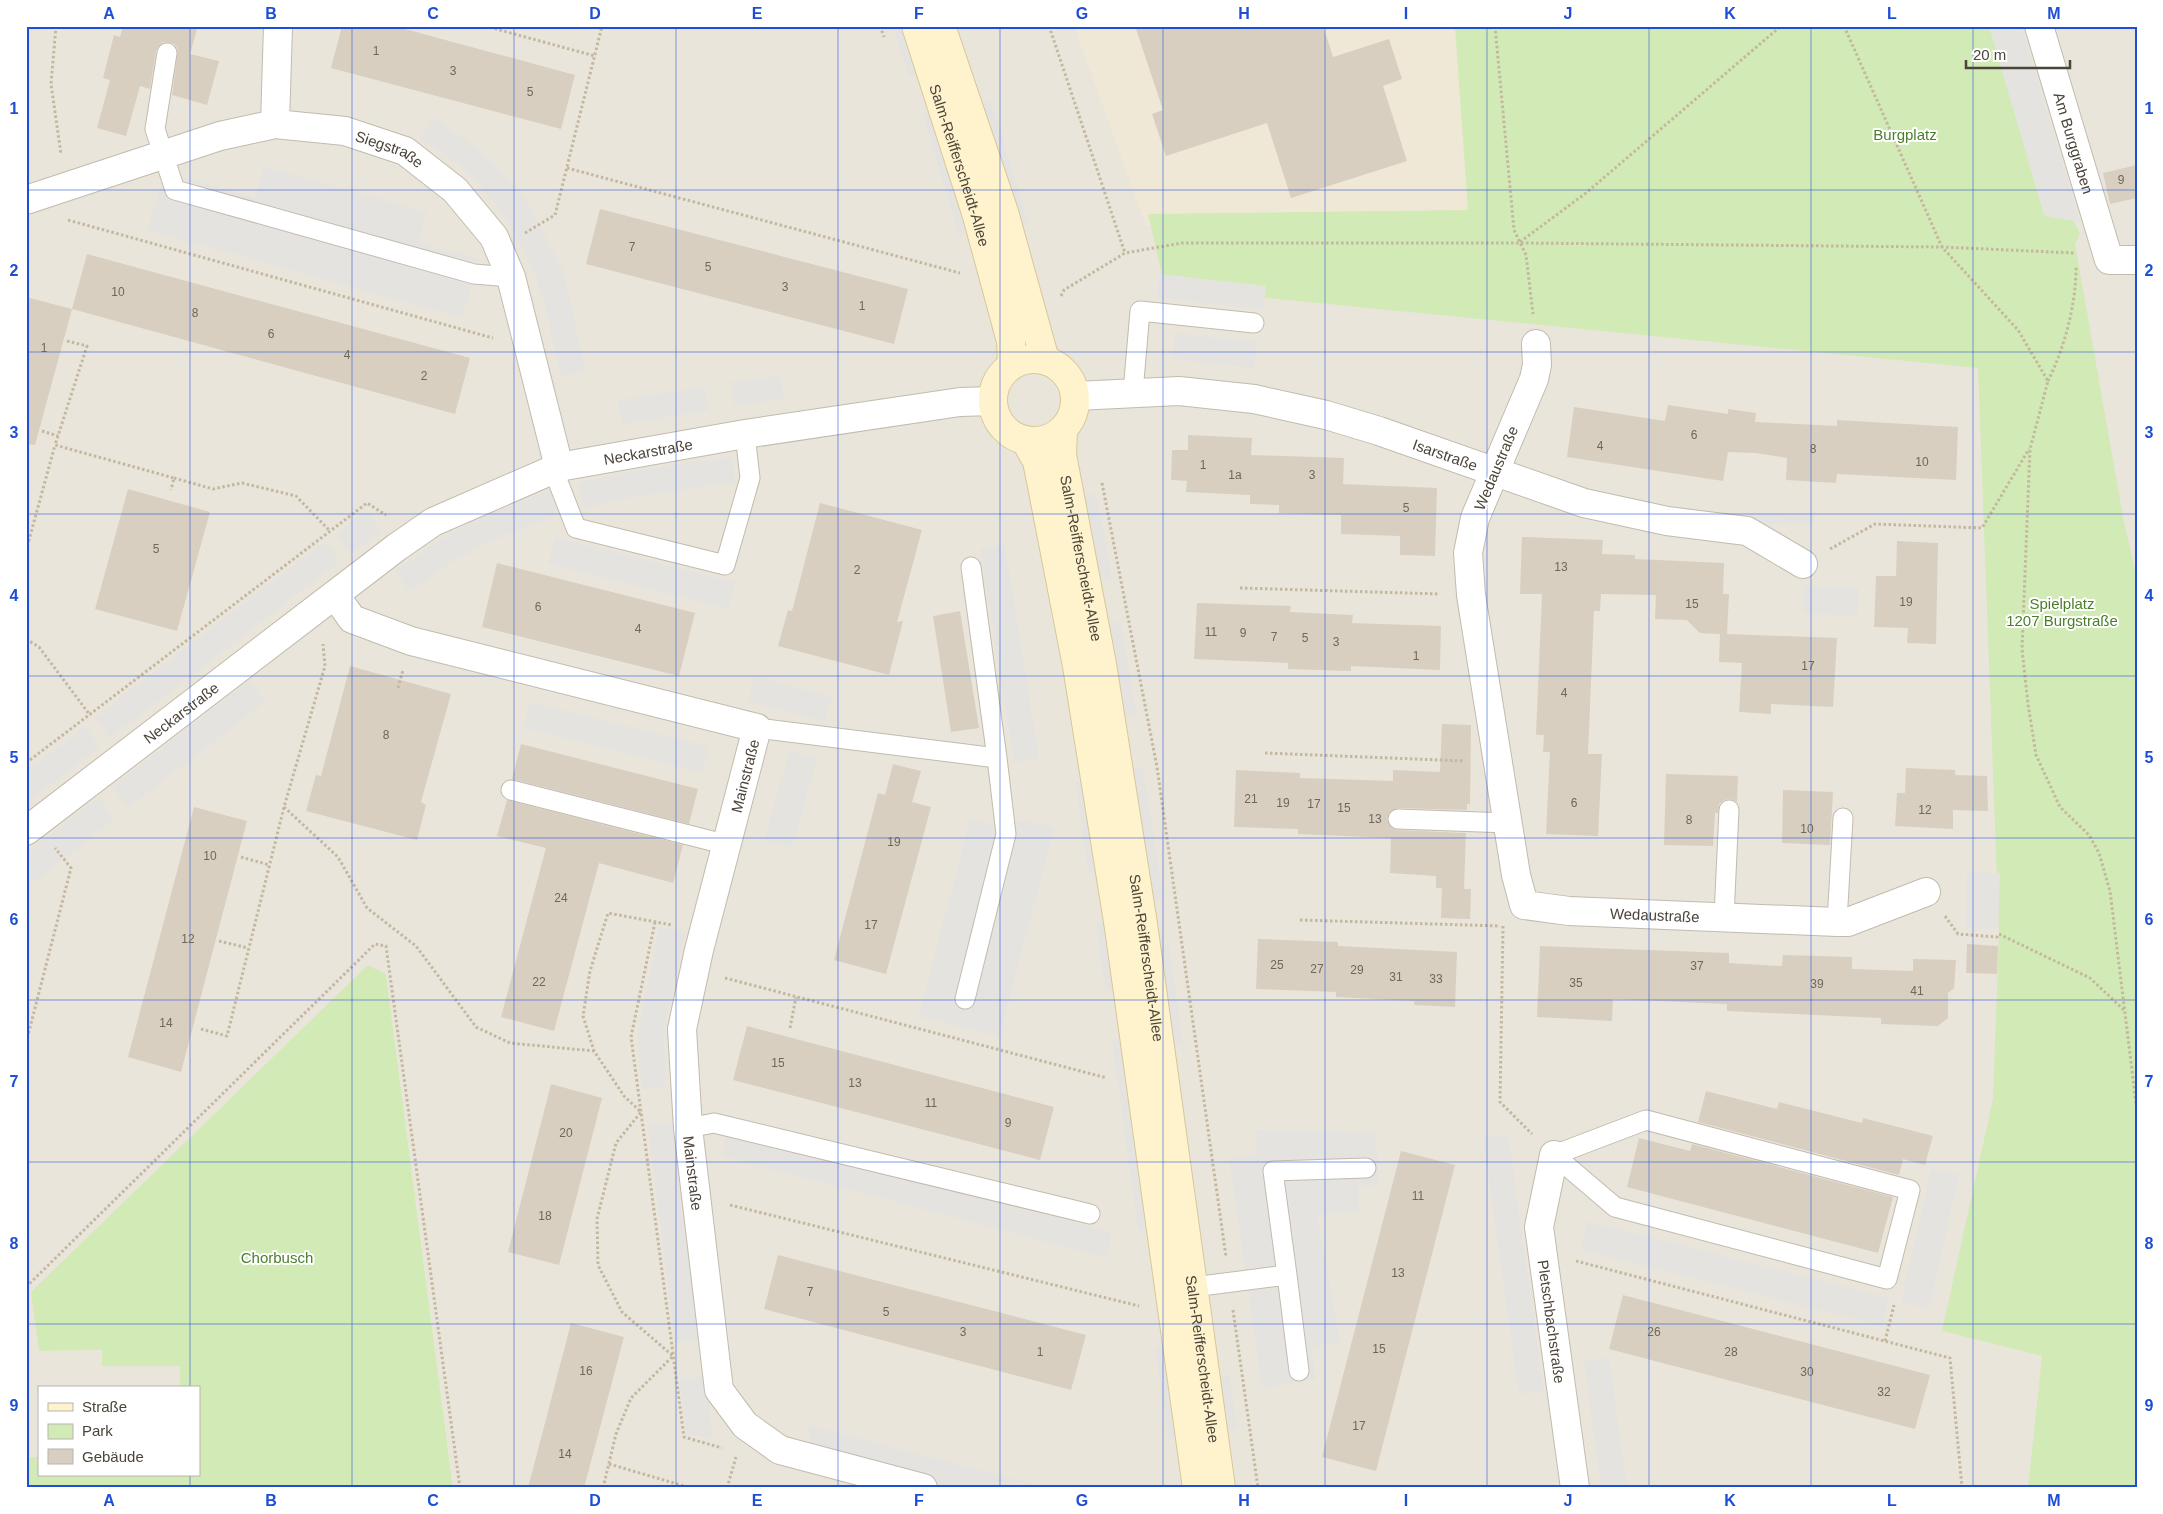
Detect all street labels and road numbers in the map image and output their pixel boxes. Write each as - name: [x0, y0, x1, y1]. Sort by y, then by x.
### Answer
- street label: Salm-Reifferscheidt-Allee: [927, 82, 993, 248]
- street label: Am Burggraben: [2051, 90, 2097, 196]
- street label: Siegstraße: [353, 127, 427, 171]
- street label: Wedaustraße: [1471, 423, 1521, 513]
- street label: Neckarstraße: [602, 435, 694, 467]
- street label: Isarstraße: [1411, 435, 1480, 474]
- street label: Salm-Reifferscheidt-Allee: [1057, 473, 1106, 643]
- street label: Neckarstraße: [140, 678, 222, 747]
- street label: Mainstraße: [728, 738, 762, 814]
- street label: Salm-Reifferscheidt-Allee: [1127, 873, 1168, 1043]
- street label: Wedaustraße: [1610, 904, 1700, 925]
- street label: Mainstraße: [680, 1135, 706, 1211]
- street label: Pletschbachstraße: [1535, 1259, 1569, 1384]
- street label: Salm-Reifferscheidt-Allee: [1183, 1274, 1223, 1444]

